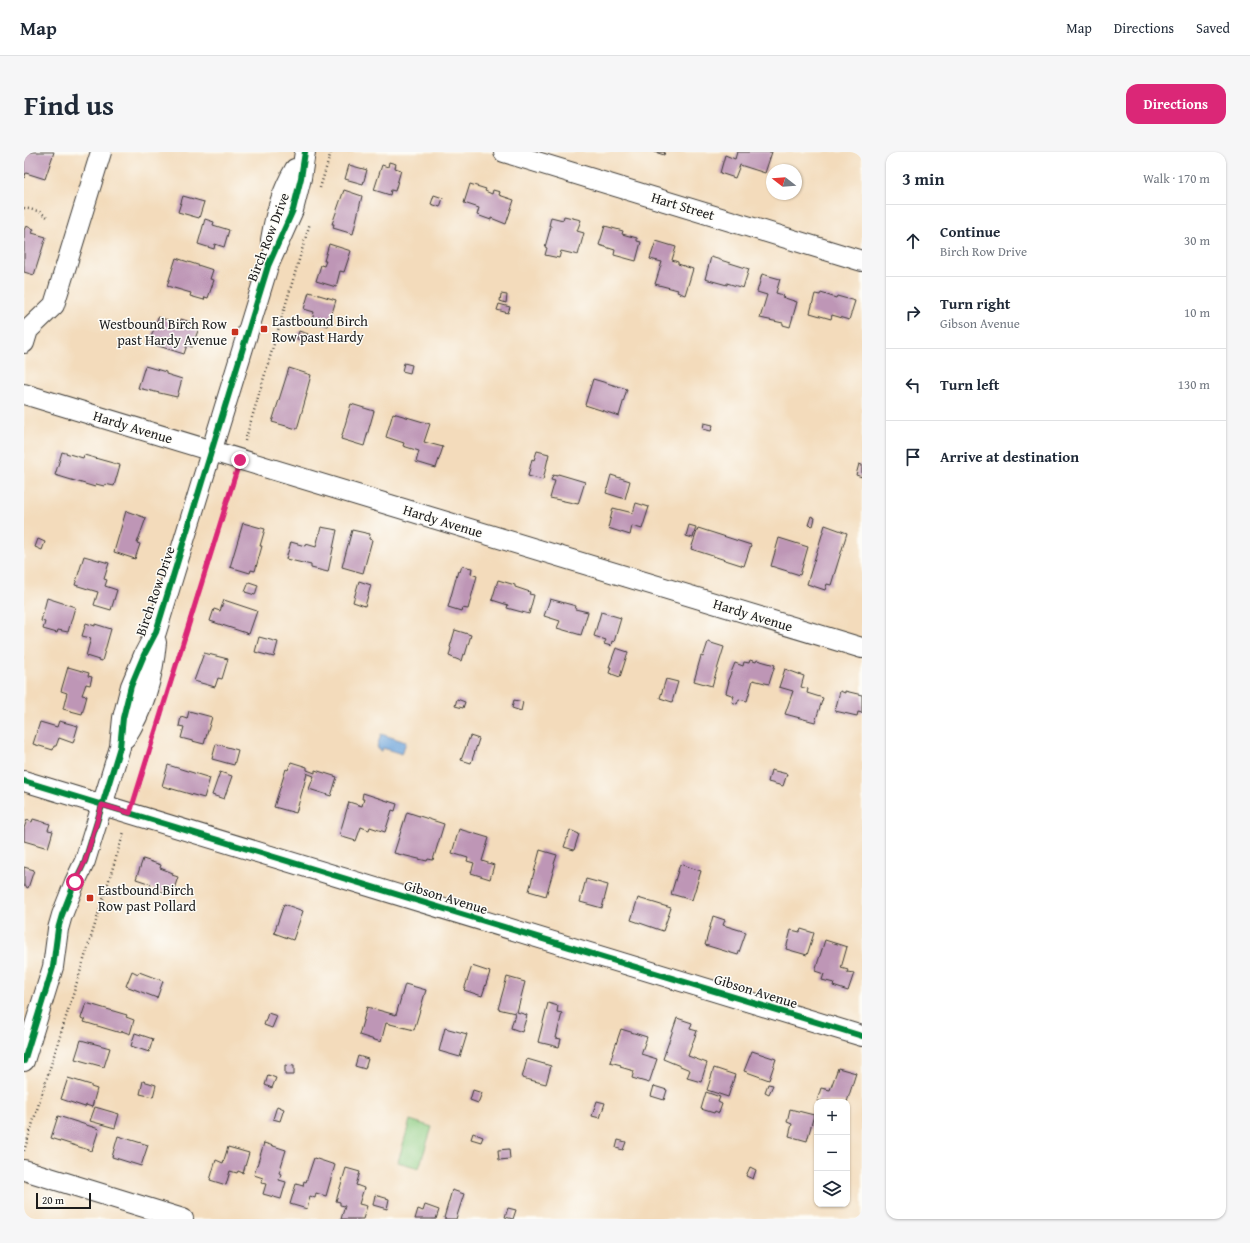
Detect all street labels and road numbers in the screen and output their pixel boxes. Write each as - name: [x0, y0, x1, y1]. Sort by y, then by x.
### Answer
- street label: Hart Street: [649, 187, 717, 225]
- street label: Birch Row Drive: [242, 189, 294, 284]
- street label: Hardy Avenue: [91, 405, 176, 449]
- street label: Hardy Avenue: [401, 499, 486, 543]
- street label: Birch Row Drive: [130, 543, 180, 639]
- street label: Hardy Avenue: [711, 593, 796, 637]
- street label: Gibson Avenue: [402, 875, 490, 919]
- street label: Gibson Avenue: [712, 969, 800, 1013]

